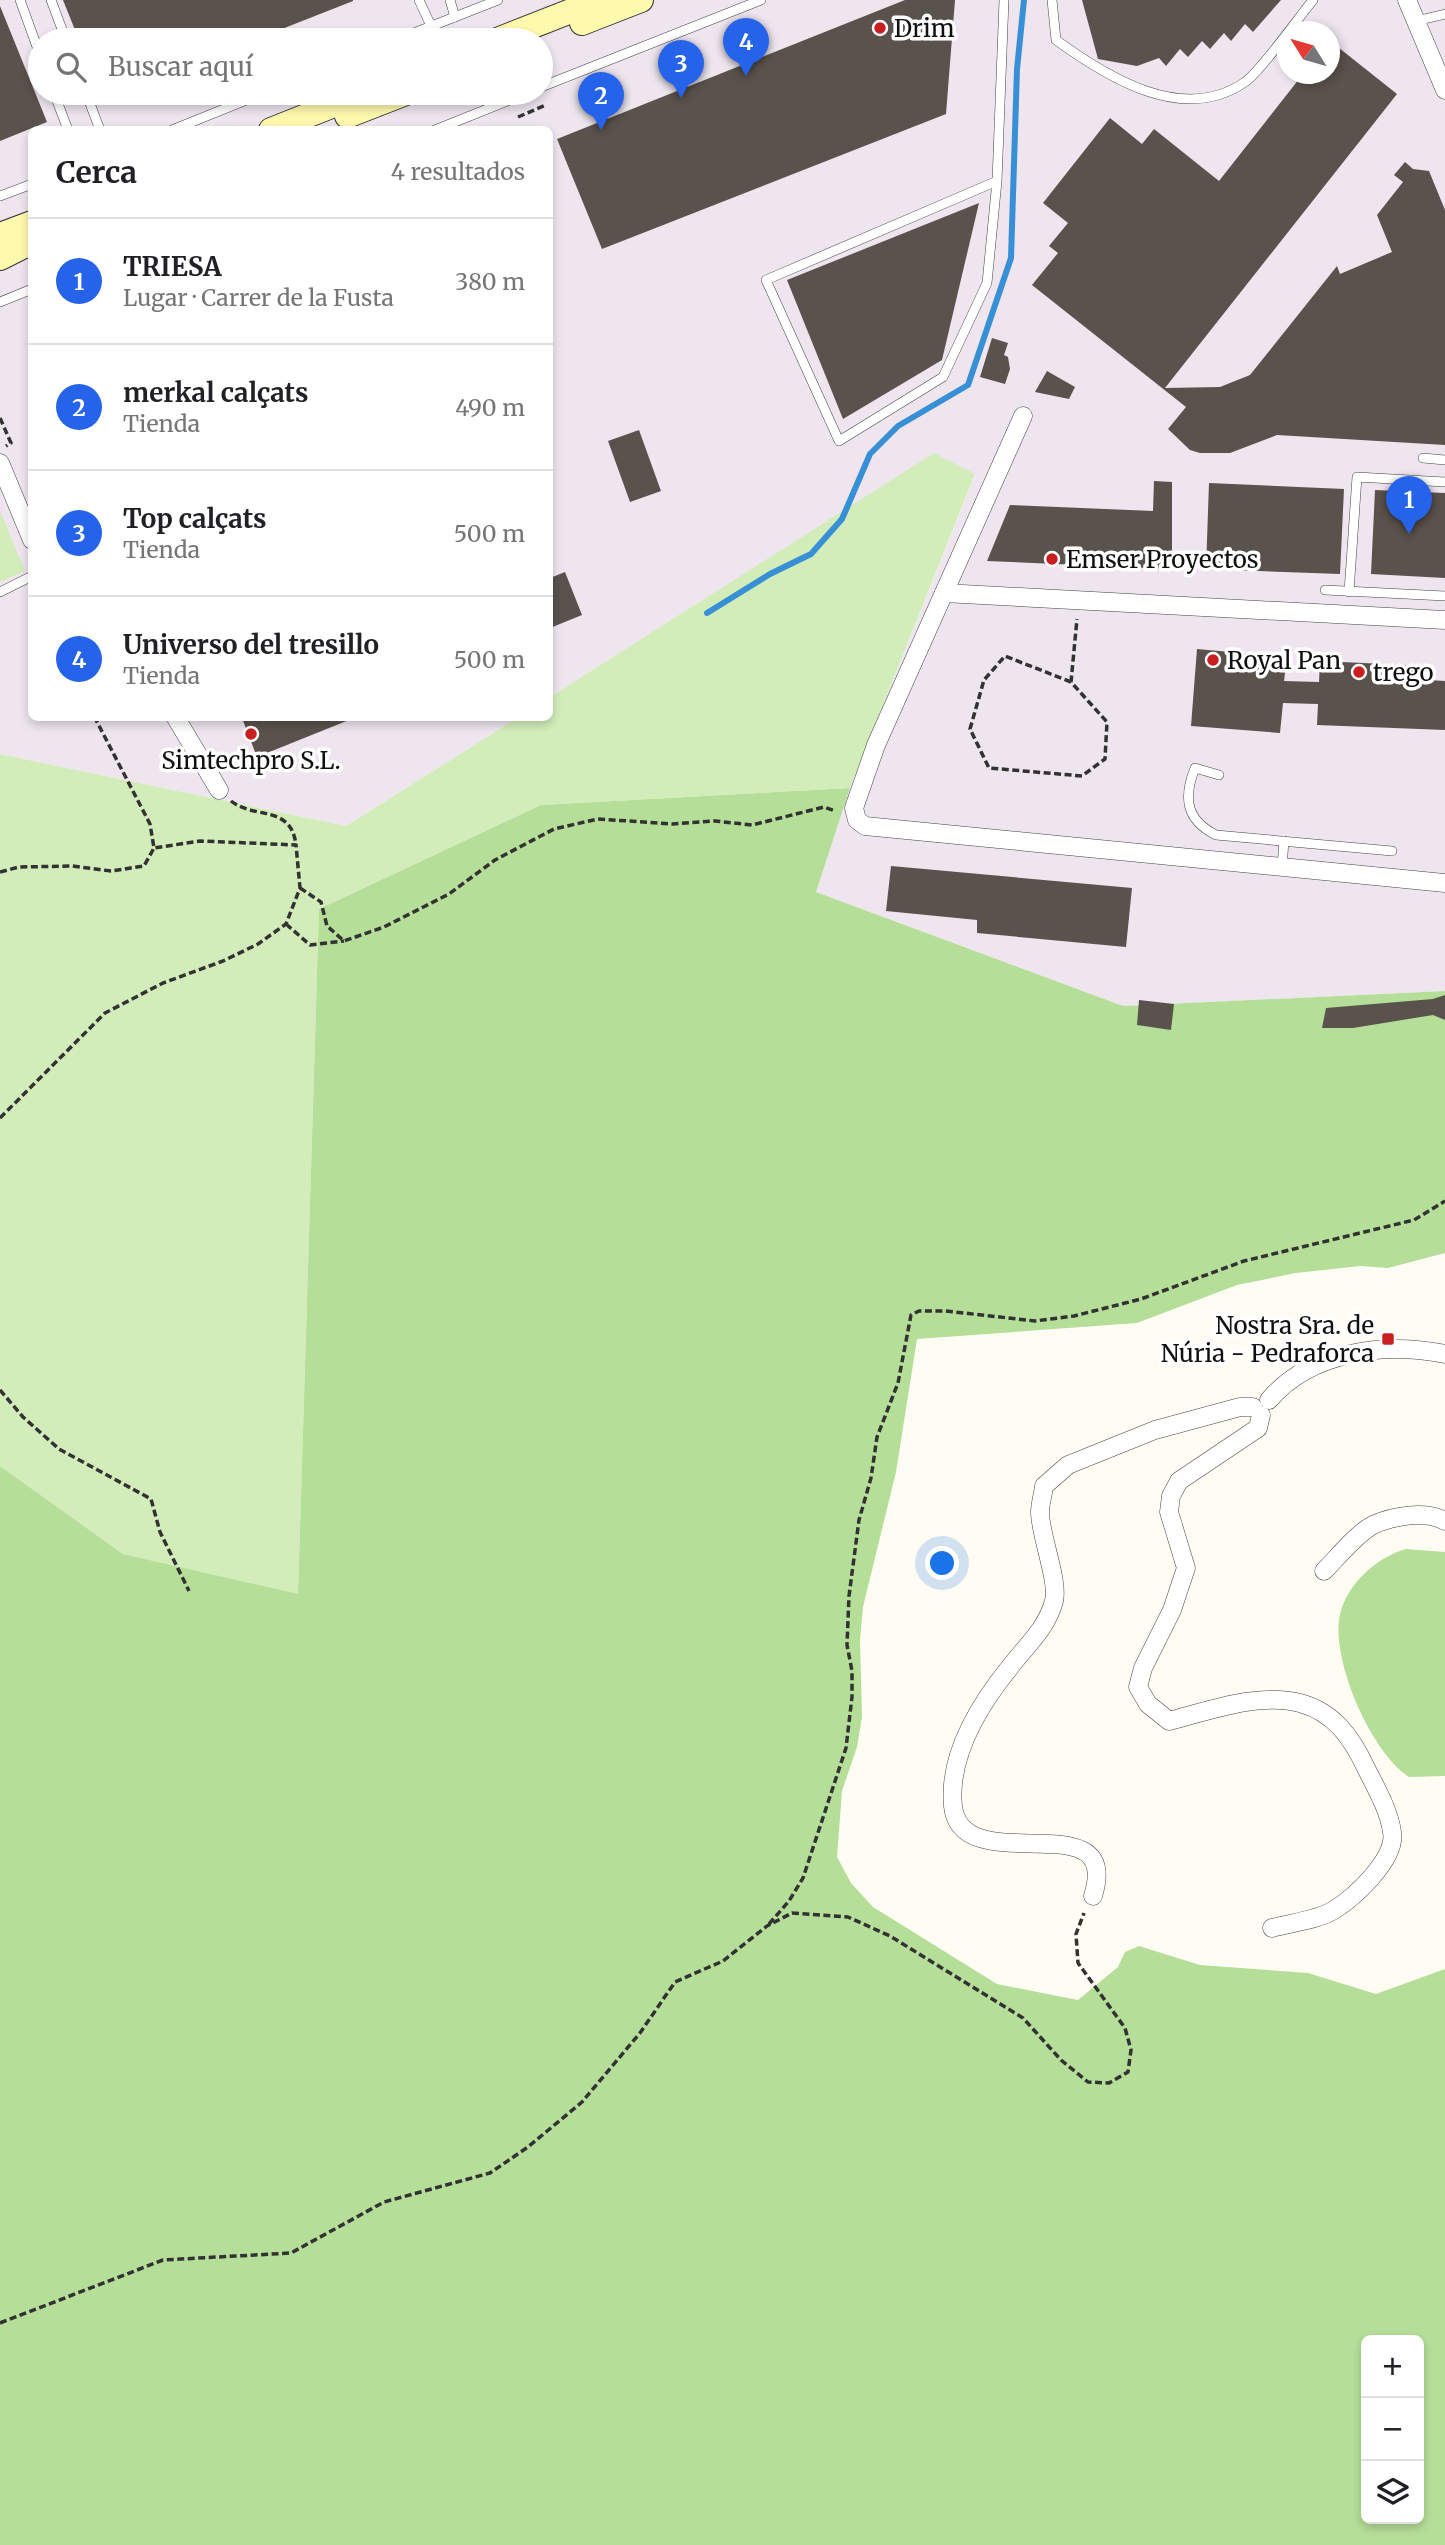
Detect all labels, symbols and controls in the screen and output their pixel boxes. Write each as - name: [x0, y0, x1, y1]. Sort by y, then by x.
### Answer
- place label: Drim: [894, 13, 955, 44]
- pin: 4: [723, 18, 769, 76]
- marker: Drim: [872, 20, 888, 36]
- north arrow: [1277, 21, 1340, 84]
- search box: [28, 28, 553, 105]
- pin: 3: [658, 40, 704, 98]
- icon: search: [52, 48, 90, 86]
- text: Buscar aquí: [108, 50, 253, 83]
- pin: 2: [578, 72, 624, 130]
- text: Cerca: [56, 153, 137, 191]
- text: 4 resultados: [391, 157, 525, 186]
- text: TRIESA: [123, 250, 222, 283]
- text: 1: [74, 267, 84, 296]
- text: 380 m: [455, 267, 525, 296]
- text: Lugar · Carrer de la Fusta: [123, 283, 394, 312]
- text: merkal calçats: [123, 376, 308, 409]
- text: 2: [72, 393, 86, 422]
- text: 490 m: [455, 393, 525, 422]
- text: Tienda: [123, 409, 200, 438]
- pin: 1: [1386, 476, 1432, 534]
- text: Top calçats: [123, 502, 266, 535]
- text: 3: [72, 519, 86, 548]
- text: 500 m: [454, 519, 525, 548]
- text: Tienda: [123, 535, 200, 564]
- place label: Emser Proyectos: [1066, 544, 1259, 575]
- marker: Emser Proyectos: [1044, 551, 1060, 567]
- text: Universo del tresillo: [123, 628, 379, 661]
- text: 4: [72, 645, 86, 674]
- text: 500 m: [454, 645, 525, 674]
- place label: Royal Pan: [1227, 645, 1341, 676]
- marker: Royal Pan: [1205, 652, 1221, 668]
- place label: trego: [1373, 657, 1434, 688]
- text: Tienda: [123, 661, 200, 690]
- marker: trego: [1351, 664, 1367, 680]
- marker: Simtechpro S.L.: [243, 726, 259, 742]
- place label: Simtechpro S.L.: [161, 745, 341, 776]
- place label: Nostra Sra. de Núria - Pedraforca: [1161, 1310, 1374, 1369]
- marker: Nostra Sra. de Núria - Pedraforca: [1380, 1331, 1396, 1347]
- your location: [925, 1546, 959, 1580]
- map controls: [1361, 2335, 1424, 2524]
- button: +: [1361, 2335, 1424, 2398]
- button: −: [1361, 2398, 1424, 2461]
- button: layers: [1361, 2461, 1424, 2524]

